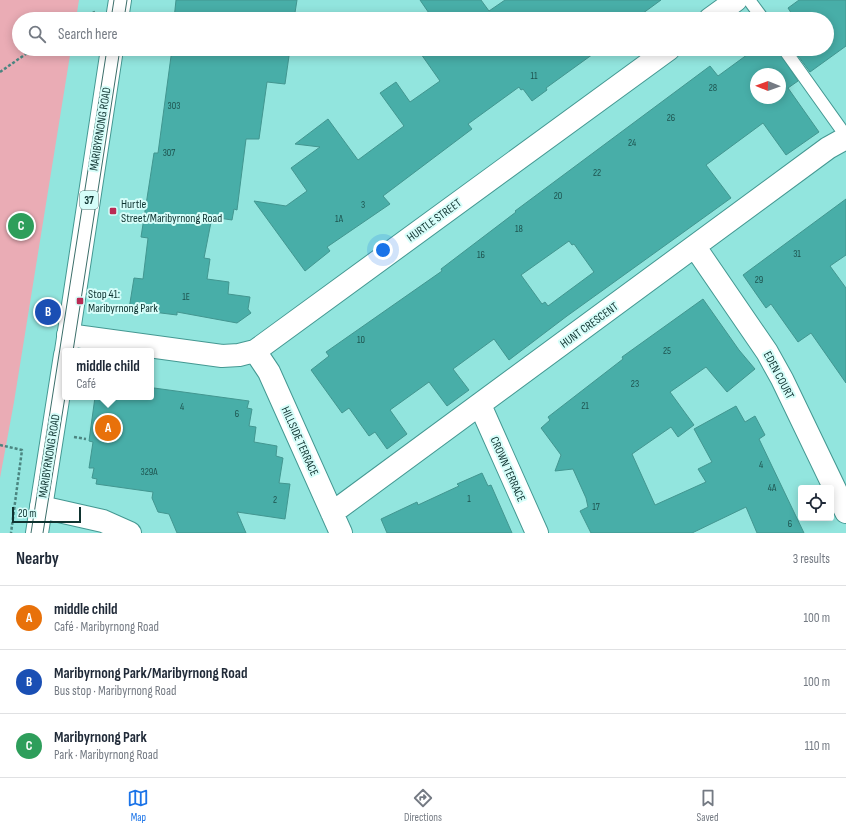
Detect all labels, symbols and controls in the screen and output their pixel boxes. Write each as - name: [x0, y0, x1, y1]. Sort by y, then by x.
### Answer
- search box: [12, 12, 834, 56]
- icon: search: [26, 23, 48, 45]
- text: Search here: [58, 25, 118, 44]
- north arrow: [750, 68, 786, 104]
- house number: 11: [531, 70, 538, 82]
- house number: 28: [709, 82, 717, 94]
- street label: MARIBYRNONG ROAD: [86, 86, 115, 172]
- house number: 303: [168, 100, 180, 112]
- house number: 26: [667, 112, 675, 124]
- house number: 24: [628, 137, 636, 149]
- house number: 307: [163, 147, 175, 159]
- house number: 22: [593, 167, 601, 179]
- house number: 20: [554, 190, 562, 202]
- road number: 37: [80, 191, 98, 209]
- street label: HURTLE STREET: [404, 196, 465, 245]
- place label: Hurtle Street/Maribyrnong Road: [121, 197, 222, 226]
- house number: 3: [361, 199, 365, 211]
- marker: Hurtle Street/Maribyrnong Road: [108, 206, 118, 216]
- pin: C: [8, 211, 34, 241]
- house number: 1A: [335, 213, 344, 225]
- house number: 18: [515, 223, 523, 235]
- your location: [373, 240, 393, 260]
- house number: 31: [793, 248, 801, 260]
- house number: 16: [477, 249, 485, 261]
- house number: 29: [755, 274, 763, 286]
- place label: Stop 41: Maribyrnong Park: [88, 287, 158, 316]
- house number: 1E: [182, 291, 190, 303]
- marker: Stop 41: Maribyrnong Park: [75, 296, 85, 306]
- pin: B: [35, 297, 61, 327]
- street label: HUNT CRESCENT: [557, 299, 621, 351]
- house number: 10: [357, 334, 365, 346]
- house number: 25: [663, 345, 671, 357]
- popup: [62, 348, 154, 400]
- street label: EDEN COURT: [760, 349, 797, 402]
- text: middle child: [76, 357, 140, 376]
- text: Café: [76, 376, 96, 392]
- house number: 23: [631, 378, 639, 390]
- house number: 21: [581, 400, 589, 412]
- house number: 4: [180, 401, 184, 413]
- street label: HILLSIDE TERRACE: [278, 404, 322, 478]
- house number: 6: [235, 408, 239, 420]
- street label: MARIBYRNONG ROAD: [35, 413, 64, 499]
- pin: A: [95, 413, 121, 443]
- street label: CROWN TERRACE: [487, 434, 529, 504]
- house number: 4: [759, 459, 763, 471]
- house number: 329A: [140, 466, 158, 478]
- house number: 4A: [768, 482, 777, 494]
- map controls: [798, 485, 834, 521]
- button: locate: [798, 485, 834, 521]
- house number: 1: [467, 493, 471, 505]
- house number: 2: [273, 494, 277, 506]
- house number: 17: [592, 501, 600, 513]
- scale bar: [12, 505, 81, 524]
- text: 20 m: [18, 507, 36, 520]
- house number: 6: [788, 518, 792, 530]
- text: Nearby: [16, 549, 59, 569]
- text: 3 results: [793, 551, 830, 567]
- text: middle child: [54, 600, 118, 619]
- text: A: [26, 610, 32, 626]
- text: 100 m: [803, 610, 830, 626]
- text: Café · Maribyrnong Road: [54, 619, 159, 635]
- text: Maribyrnong Park/Maribyrnong Road: [54, 664, 247, 683]
- text: B: [26, 674, 32, 690]
- text: 100 m: [803, 674, 830, 690]
- text: Bus stop · Maribyrnong Road: [54, 683, 176, 699]
- text: Maribyrnong Park: [54, 728, 147, 747]
- text: C: [26, 738, 32, 754]
- text: 110 m: [805, 738, 830, 754]
- text: Park · Maribyrnong Road: [54, 747, 158, 763]
- tab: Map: [127, 787, 149, 824]
- tab: Directions: [404, 787, 442, 824]
- tab: Saved: [697, 787, 719, 824]

